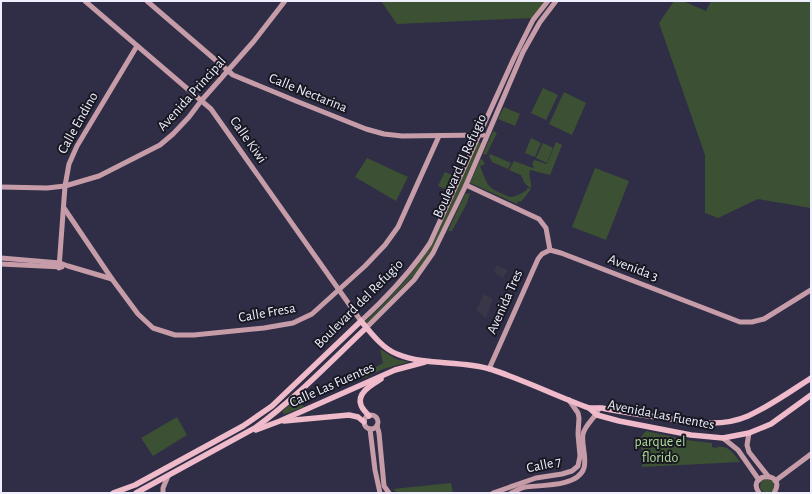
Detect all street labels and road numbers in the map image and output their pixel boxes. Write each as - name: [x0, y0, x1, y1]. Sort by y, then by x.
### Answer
- street label: Avenida Principal: [155, 54, 229, 134]
- street label: Calle Nectarina: [267, 71, 350, 115]
- street label: Calle Endino: [55, 90, 101, 156]
- street label: Boulevard El Refugio: [431, 112, 489, 220]
- street label: Calle Kiwi: [227, 114, 269, 166]
- street label: Avenida 3: [606, 252, 660, 284]
- street label: Boulevard del Refugio: [312, 257, 406, 351]
- street label: Avenida Tres: [485, 268, 525, 336]
- street label: Calle Fresa: [237, 301, 297, 325]
- street label: Calle Las Fuentes: [287, 360, 377, 410]
- street label: Avenida Las Fuentes: [606, 398, 716, 432]
- street label: Calle 7: [525, 454, 563, 476]

